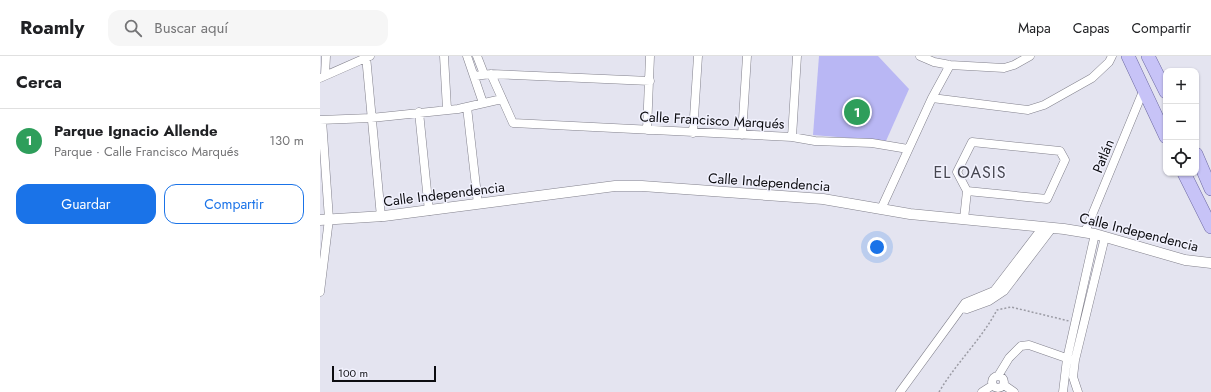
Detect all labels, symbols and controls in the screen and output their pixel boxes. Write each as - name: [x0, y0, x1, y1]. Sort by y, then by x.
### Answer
- search box: [108, 10, 388, 46]
- text: Roamly: [20, 14, 84, 41]
- icon: search: [122, 17, 144, 39]
- text: Buscar aquí: [154, 17, 228, 39]
- text: Mapa: [1018, 18, 1051, 38]
- text: Capas: [1073, 18, 1110, 38]
- text: Compartir: [1132, 18, 1191, 38]
- map controls: [1163, 68, 1199, 176]
- button: +: [1163, 68, 1199, 104]
- text: Cerca: [16, 70, 62, 94]
- pin: 1: [844, 97, 870, 127]
- button: −: [1163, 104, 1199, 140]
- street label: Calle Francisco Marqués: [639, 106, 785, 134]
- text: Parque Ignacio Allende: [54, 120, 218, 142]
- text: 1: [26, 131, 32, 150]
- text: 130 m: [269, 131, 304, 150]
- street label: Patlán: [1087, 136, 1119, 176]
- button: locate: [1163, 140, 1199, 176]
- text: Parque · Calle Francisco Marqués: [54, 142, 239, 161]
- district label: EL OASIS: [934, 161, 1006, 184]
- street label: Calle Independencia: [707, 168, 831, 196]
- street label: Calle Independencia: [382, 177, 506, 211]
- button: Guardar: [16, 184, 156, 224]
- button: Compartir: [164, 184, 304, 224]
- street label: Calle Independencia: [1077, 208, 1201, 256]
- your location: [867, 237, 887, 257]
- scale bar: [332, 364, 436, 383]
- text: 100 m: [338, 365, 368, 381]

